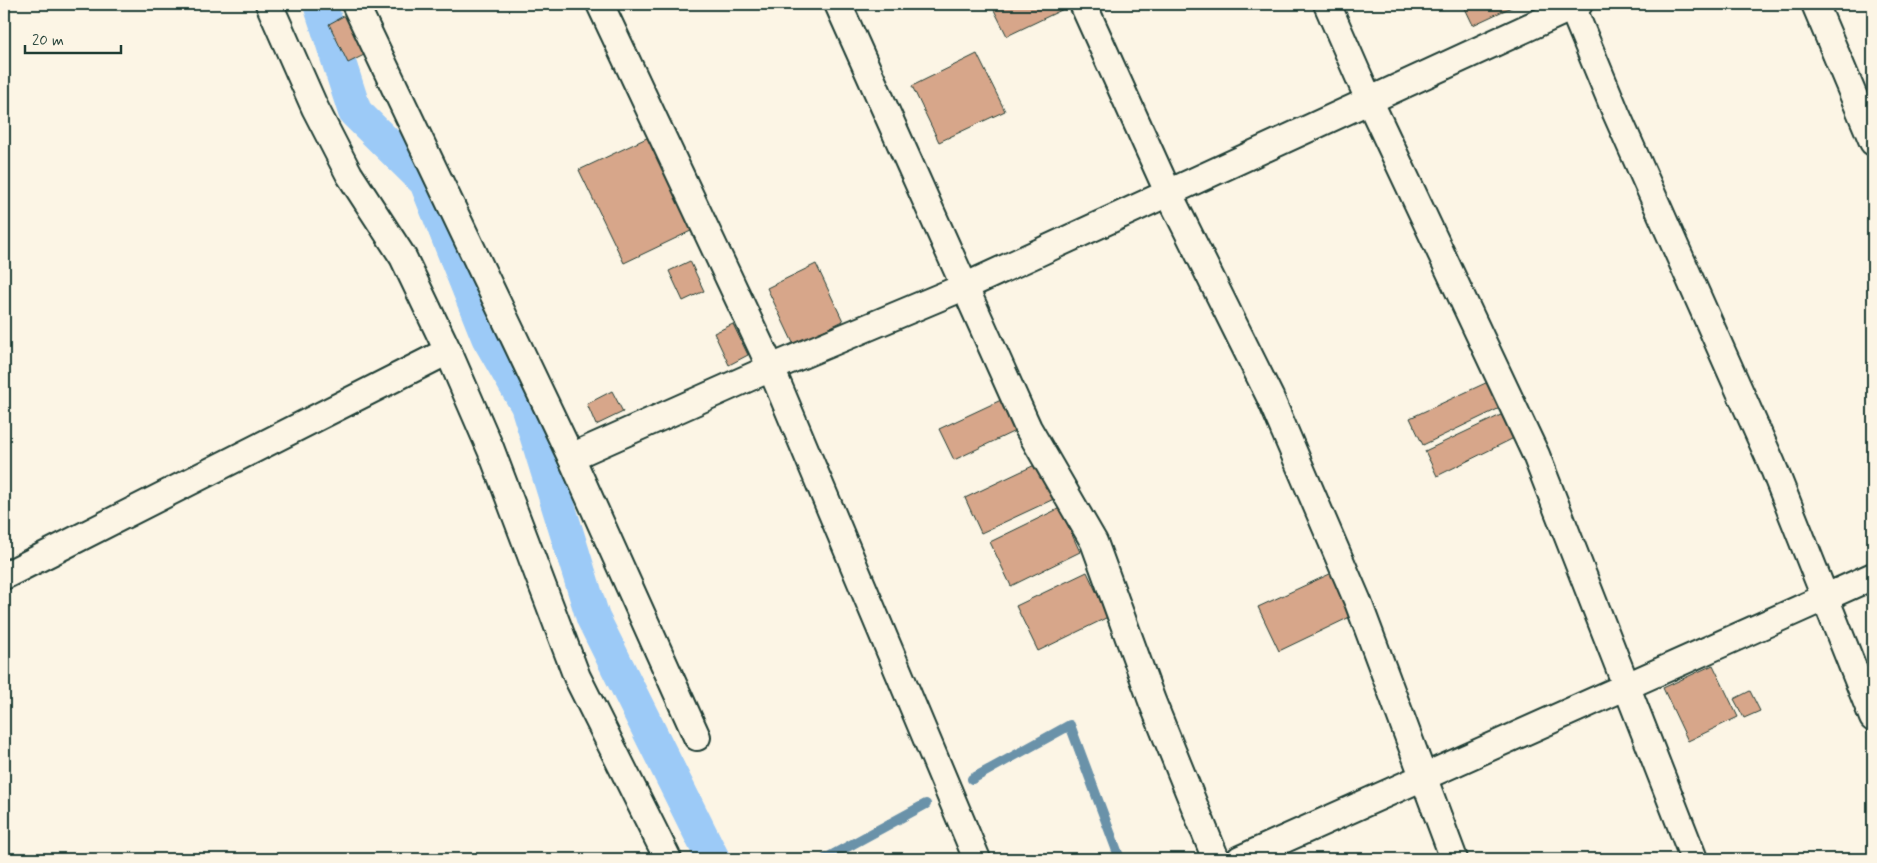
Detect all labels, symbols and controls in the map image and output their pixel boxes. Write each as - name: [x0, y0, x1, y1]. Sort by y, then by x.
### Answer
- scale bar: [25, 22, 121, 54]
- text: 20 m: [32, 31, 64, 51]

